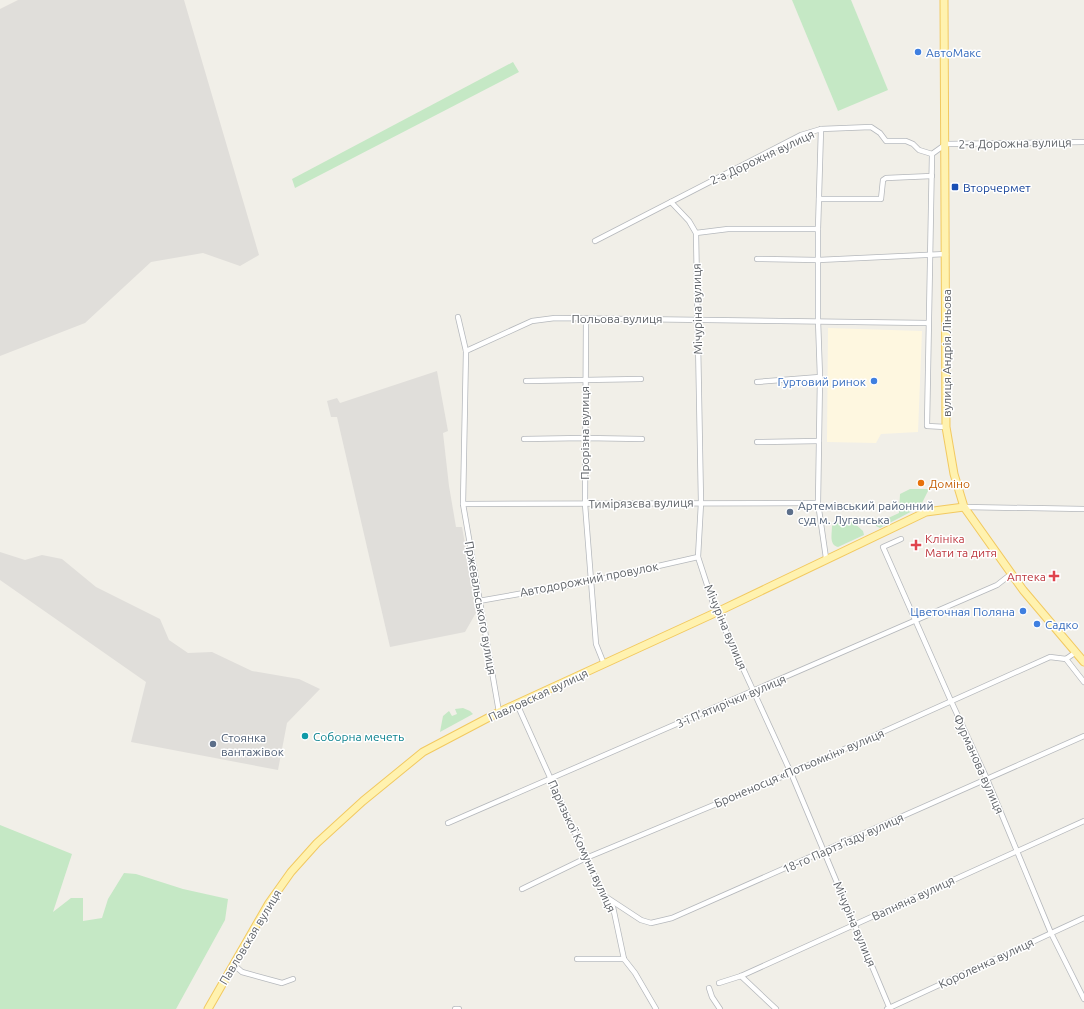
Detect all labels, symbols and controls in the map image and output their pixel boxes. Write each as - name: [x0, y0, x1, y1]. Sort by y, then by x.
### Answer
- place label: АвтоМакс: [926, 46, 981, 59]
- marker: АвтоМакс: [913, 47, 923, 57]
- street label: 2-а Дорожня вулиця: [708, 127, 816, 187]
- street label: 2-а Дорожна вулиця: [958, 136, 1072, 150]
- place label: Вторчермет: [963, 181, 1031, 194]
- marker: Вторчермет: [950, 182, 960, 192]
- street label: Мічуріна вулиця: [690, 263, 704, 355]
- street label: вулиця Андрія Ліньова: [940, 289, 953, 417]
- street label: Польова вулиця: [572, 312, 662, 325]
- place label: Гуртовий ринок: [778, 375, 866, 388]
- marker: Гуртовий ринок: [869, 376, 879, 386]
- street label: Прорізна вулиця: [578, 386, 591, 480]
- place label: Доміно: [929, 477, 970, 490]
- marker: Доміно: [916, 478, 926, 488]
- street label: Тимірязєва вулиця: [588, 496, 694, 510]
- place label: Артемівський районний суд м. Луганська: [798, 499, 934, 526]
- marker: Артемівський районний суд м. Луганська: [785, 507, 795, 517]
- place label: Клініка Мати та дитя: [925, 532, 997, 559]
- marker: Клініка Мати та дитя: [910, 539, 922, 551]
- street label: Пржевальського вулиця: [463, 540, 499, 676]
- street label: Автодорожний провулок: [519, 559, 659, 599]
- place label: Аптека: [1007, 570, 1046, 583]
- marker: Аптека: [1049, 571, 1059, 581]
- street label: Мічуріна вулиця: [702, 583, 750, 671]
- place label: Цветочная Поляна: [910, 605, 1015, 618]
- marker: Цветочная Поляна: [1018, 606, 1028, 616]
- place label: Садко: [1045, 618, 1079, 631]
- marker: Садко: [1032, 619, 1042, 629]
- street label: Павловская вулиця: [486, 666, 590, 724]
- street label: 3-ї П’ятирічки вулиця: [674, 672, 788, 730]
- street label: Фурманова вулиця: [951, 712, 1007, 816]
- street label: Броненосця «Потьомкін» вулиця: [712, 726, 886, 810]
- place label: Соборна мечеть: [313, 730, 404, 743]
- place label: Стоянка вантажівок: [221, 731, 284, 758]
- marker: Соборна мечеть: [300, 731, 310, 741]
- marker: Стоянка вантажівок: [208, 739, 218, 749]
- street label: Паризької Комуни вулиця: [546, 778, 618, 914]
- street label: 18-го Партз’їзду вулиця: [780, 810, 906, 876]
- street label: Вапняна вулиця: [870, 873, 956, 923]
- street label: Мічуріна вулиця: [831, 880, 879, 968]
- street label: Павловская вулиця: [216, 887, 284, 987]
- street label: Короленка вулиця: [936, 935, 1036, 991]

